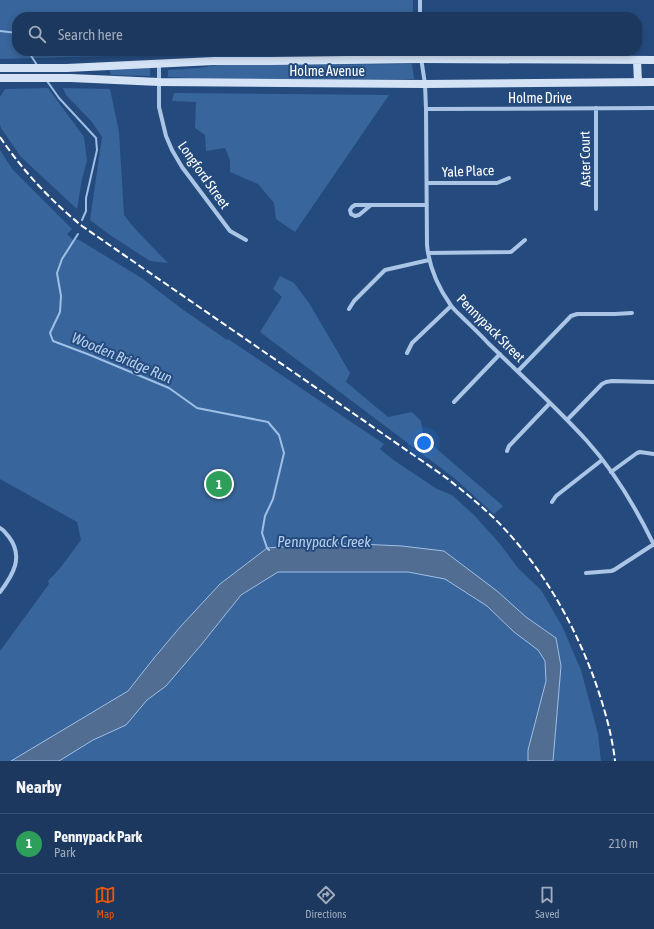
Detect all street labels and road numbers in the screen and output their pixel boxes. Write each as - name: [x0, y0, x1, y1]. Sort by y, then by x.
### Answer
- street label: Holme Avenue: [289, 63, 365, 79]
- street label: Holme Drive: [508, 90, 572, 106]
- street label: Aster Court: [577, 131, 593, 187]
- street label: Longford Street: [175, 138, 233, 212]
- street label: Yale Place: [442, 162, 494, 180]
- street label: Pennypack Street: [454, 291, 528, 365]

